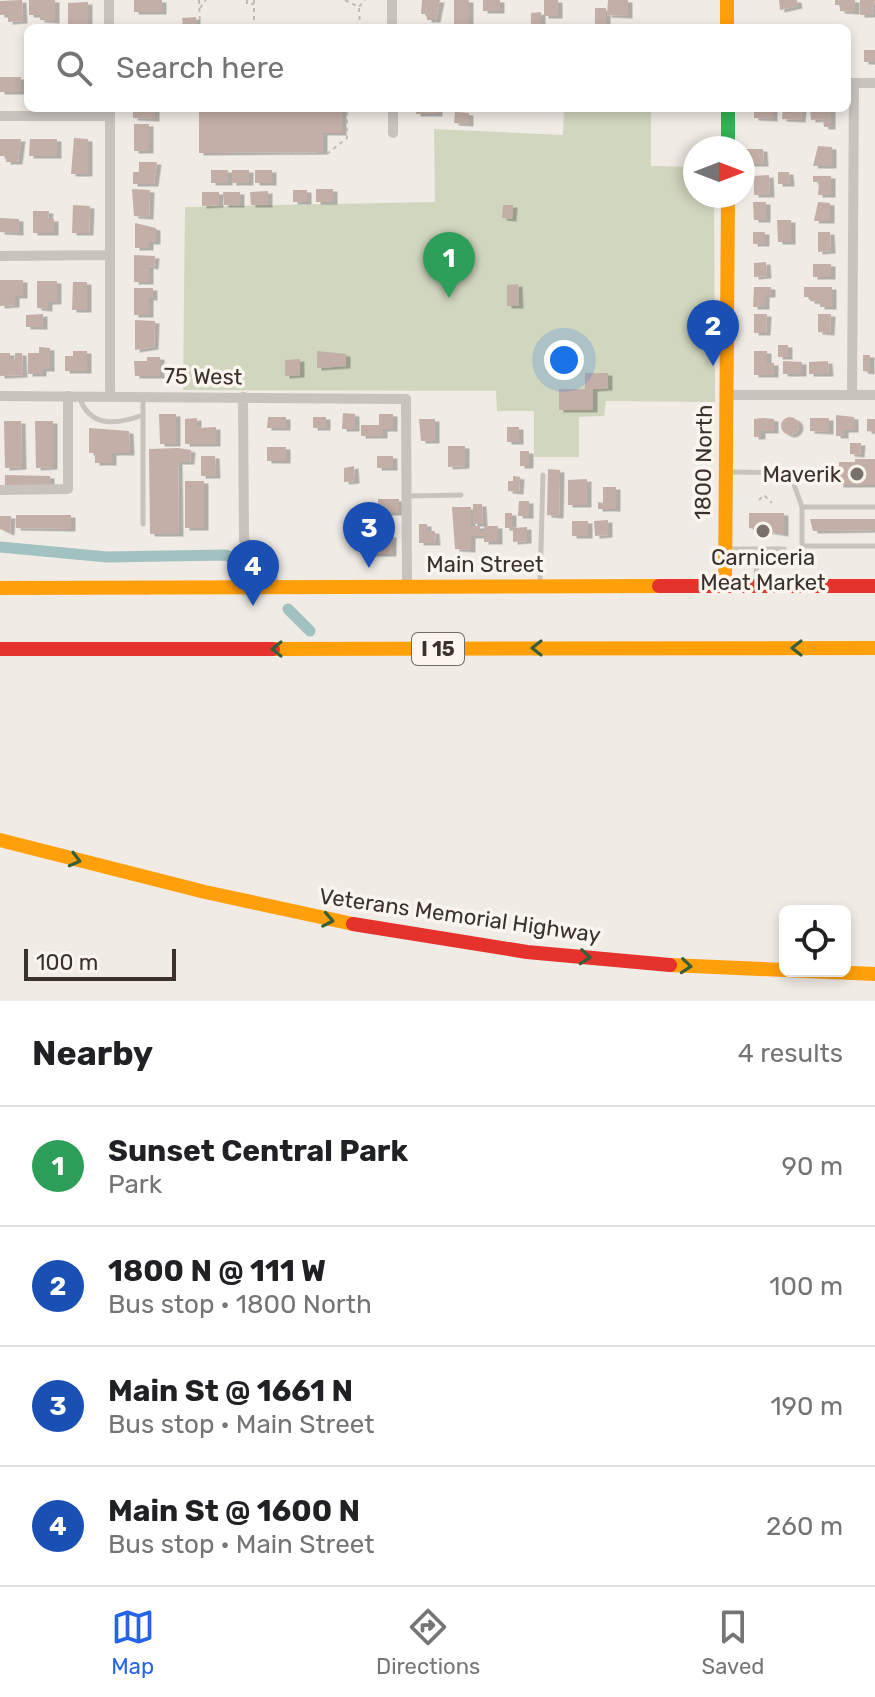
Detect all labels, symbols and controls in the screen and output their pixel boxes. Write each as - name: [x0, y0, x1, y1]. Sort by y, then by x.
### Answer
- search box: [24, 24, 851, 112]
- icon: search: [52, 46, 96, 90]
- text: Search here: [116, 50, 284, 86]
- north arrow: [683, 136, 755, 208]
- pin: 1: [423, 232, 475, 298]
- pin: 2: [687, 300, 739, 366]
- your location: [544, 340, 584, 380]
- street label: 75 West: [163, 362, 243, 391]
- street label: 1800 North: [689, 404, 718, 520]
- place label: Maverik: [762, 461, 842, 488]
- marker: Maverik: [848, 465, 866, 483]
- pin: 3: [343, 502, 395, 568]
- marker: Carniceria Meat Market: [754, 522, 772, 540]
- pin: 4: [227, 540, 279, 606]
- place label: Carniceria Meat Market: [700, 544, 826, 596]
- street label: Main Street: [426, 551, 544, 578]
- road number: I 15: [412, 633, 464, 665]
- one-way arrow: [530, 639, 543, 657]
- one-way arrow: [790, 639, 803, 657]
- one-way arrow: [270, 640, 283, 658]
- one-way arrow: [68, 851, 82, 867]
- street label: Veterans Memorial Highway: [317, 882, 602, 949]
- map controls: [779, 905, 851, 977]
- button: locate: [779, 905, 851, 977]
- one-way arrow: [322, 910, 335, 927]
- scale bar: [24, 945, 176, 981]
- one-way arrow: [579, 948, 592, 965]
- text: 100 m: [36, 949, 98, 976]
- one-way arrow: [680, 957, 693, 974]
- text: Nearby: [32, 1033, 153, 1074]
- text: 4 results: [738, 1038, 843, 1069]
- text: Sunset Central Park: [108, 1133, 408, 1169]
- text: 1: [52, 1151, 64, 1182]
- text: 90 m: [782, 1151, 843, 1182]
- text: Park: [108, 1169, 162, 1200]
- text: 1800 N @ 111 W: [108, 1253, 326, 1289]
- text: 2: [50, 1271, 66, 1302]
- text: 100 m: [769, 1271, 843, 1302]
- text: Bus stop · 1800 North: [108, 1289, 372, 1320]
- text: Main St @ 1661 N: [108, 1373, 353, 1409]
- text: 3: [49, 1391, 67, 1422]
- text: 190 m: [770, 1391, 843, 1422]
- text: Bus stop · Main Street: [108, 1409, 374, 1440]
- text: Main St @ 1600 N: [108, 1493, 360, 1529]
- text: 4: [49, 1511, 67, 1542]
- text: 260 m: [766, 1511, 843, 1542]
- text: Bus stop · Main Street: [108, 1529, 374, 1560]
- tab: Map: [111, 1605, 155, 1680]
- tab: Directions: [376, 1605, 480, 1680]
- tab: Saved: [702, 1605, 764, 1680]

